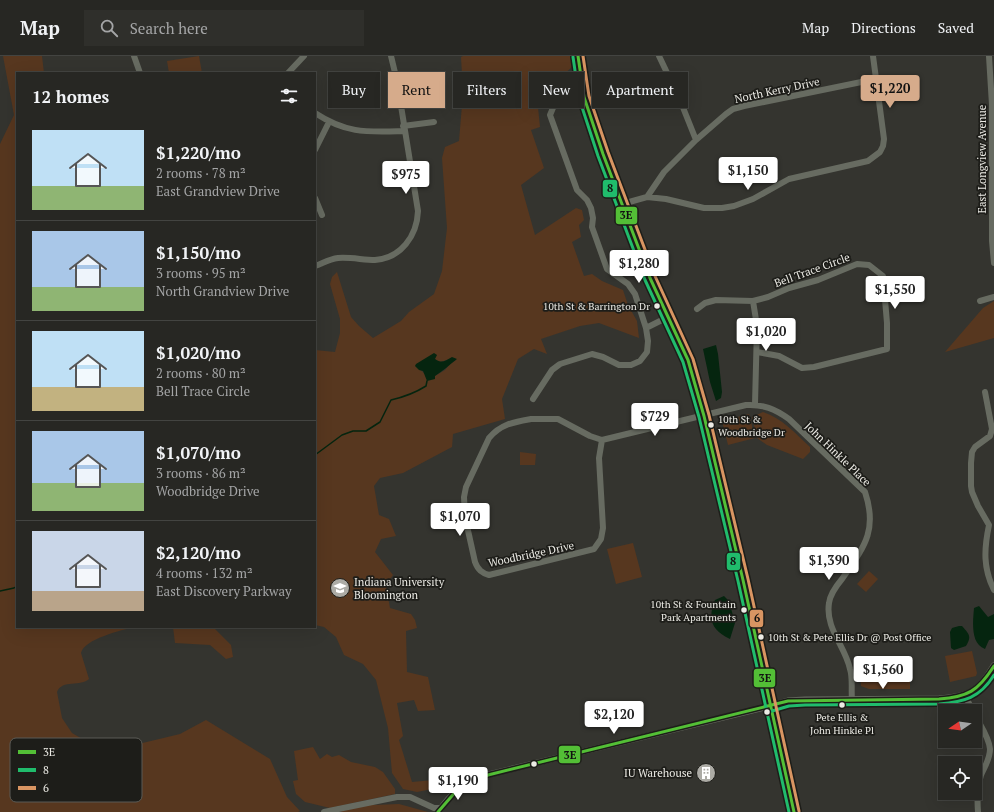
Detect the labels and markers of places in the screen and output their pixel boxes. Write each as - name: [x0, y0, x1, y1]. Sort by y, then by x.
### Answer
- pin: $1,220: [857, 75, 923, 109]
- pin: $1,150: [715, 157, 781, 191]
- pin: $975: [382, 161, 430, 195]
- pin: $1,280: [606, 250, 672, 284]
- pin: $1,550: [862, 276, 928, 310]
- place label: 10th St & Barrington Dr: [543, 300, 650, 313]
- marker: 10th St & Barrington Dr: [652, 301, 662, 311]
- pin: $1,020: [733, 318, 799, 352]
- pin: $729: [631, 403, 679, 437]
- place label: 10th St & Woodbridge Dr: [718, 413, 785, 439]
- marker: 10th St & Woodbridge Dr: [706, 420, 716, 430]
- pin: $1,070: [427, 503, 493, 537]
- pin: $1,390: [796, 547, 862, 581]
- place label: Indiana University Bloomington: [354, 575, 445, 602]
- school or university icon: Indiana University Bloomington: [329, 577, 351, 599]
- place label: 10th St & Fountain Park Apartments: [650, 598, 736, 624]
- marker: 10th St & Fountain Park Apartments: [739, 605, 749, 615]
- place label: 10th St & Pete Ellis Dr @ Post Office: [768, 631, 931, 644]
- marker: 10th St & Pete Ellis Dr @ Post Office: [756, 632, 766, 642]
- pin: $1,560: [850, 656, 916, 690]
- marker: Pete Ellis & John Hinkle Pl: [837, 700, 847, 710]
- pin: $2,120: [581, 701, 647, 735]
- unlabelled marker: [762, 707, 772, 717]
- place label: Pete Ellis & John Hinkle Pl: [810, 711, 874, 737]
- unlabelled marker: [529, 759, 539, 769]
- building icon: IU Warehouse: [695, 762, 717, 784]
- place label: IU Warehouse: [624, 766, 692, 780]
- pin: $1,190: [425, 767, 491, 801]

